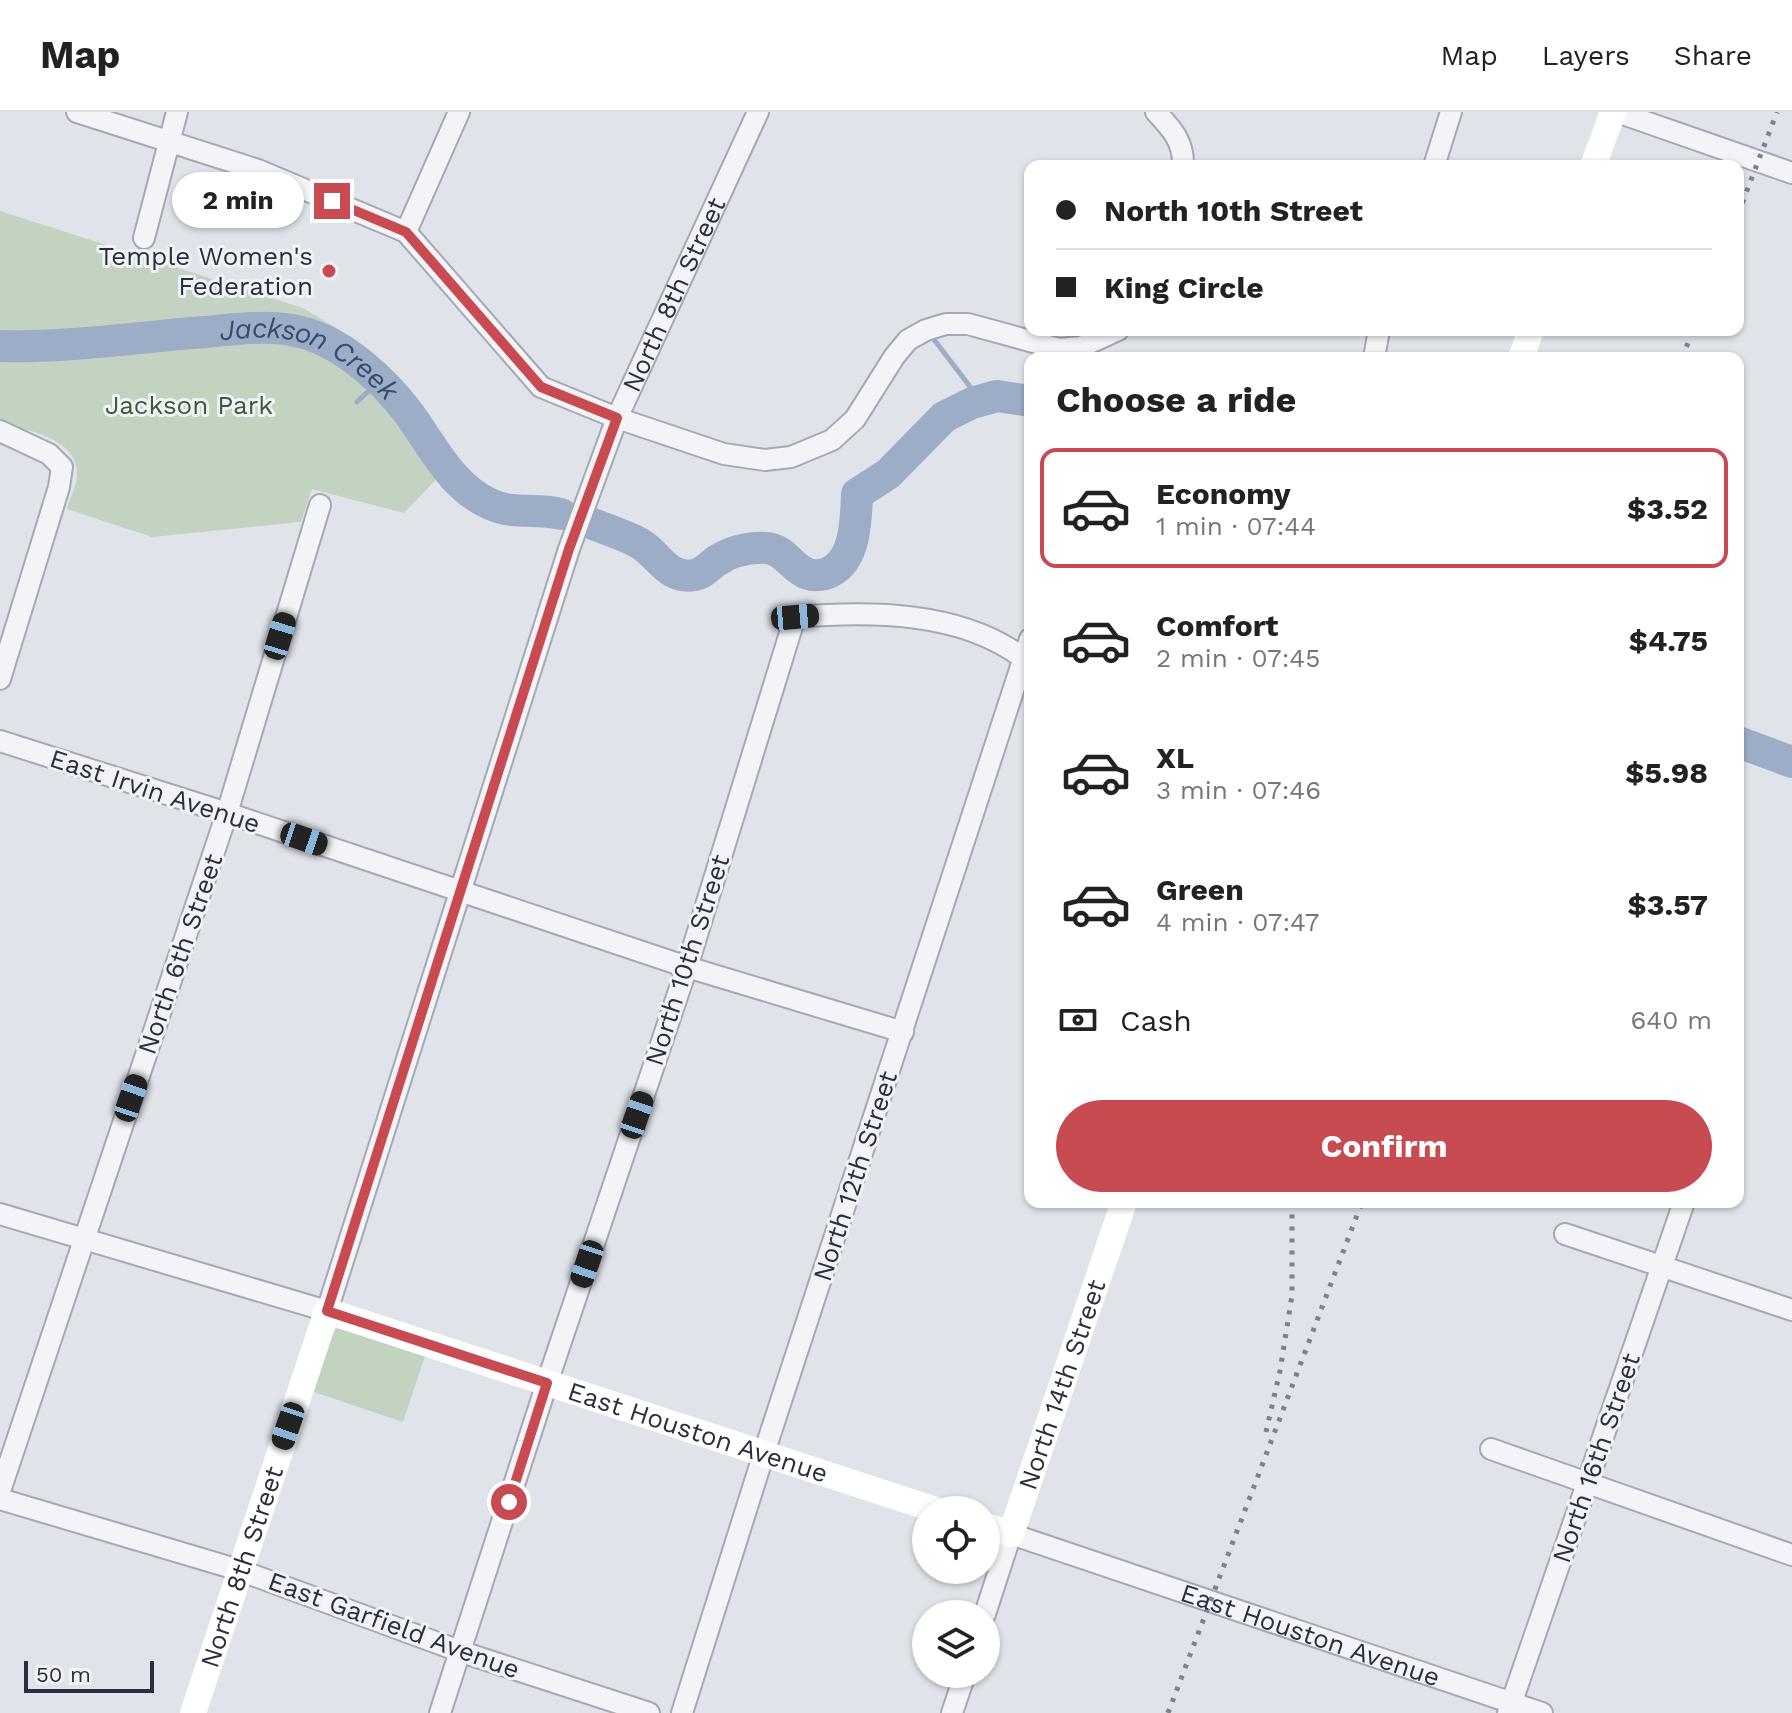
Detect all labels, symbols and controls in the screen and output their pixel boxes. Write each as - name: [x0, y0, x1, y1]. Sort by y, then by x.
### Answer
- text: Map: [40, 33, 120, 77]
- text: Map: [1441, 39, 1498, 72]
- text: Layers: [1542, 39, 1630, 72]
- text: Share: [1674, 39, 1752, 72]
- callout: 2 min: [172, 173, 304, 229]
- route end: [314, 183, 350, 219]
- text: 2 min: [202, 185, 274, 215]
- street label: North 8th Street: [616, 193, 732, 396]
- text: North 10th Street: [1104, 193, 1363, 228]
- place label: Temple Women's Federation: [98, 241, 313, 301]
- marker: Temple Women's Federation: [320, 262, 338, 280]
- text: King Circle: [1104, 270, 1264, 305]
- water label: Jackson Creek: [218, 312, 406, 407]
- text: Choose a ride: [1056, 379, 1296, 421]
- park label: Jackson Park: [105, 390, 273, 420]
- icon: car: [1060, 472, 1132, 544]
- text: Economy: [1156, 476, 1291, 511]
- text: $3.52: [1627, 491, 1708, 526]
- text: 1 min · 07:44: [1156, 511, 1316, 541]
- car: [770, 603, 820, 631]
- icon: car: [1060, 604, 1132, 676]
- text: Comfort: [1156, 608, 1278, 643]
- car: [262, 610, 298, 662]
- text: $4.75: [1629, 623, 1708, 658]
- text: 2 min · 07:45: [1156, 643, 1320, 673]
- icon: car: [1060, 736, 1132, 808]
- text: XL: [1156, 740, 1194, 775]
- street label: East Irvin Avenue: [46, 743, 264, 839]
- text: $5.98: [1625, 755, 1708, 790]
- text: 3 min · 07:46: [1156, 775, 1321, 805]
- car: [277, 820, 331, 858]
- street label: North 6th Street: [132, 850, 228, 1058]
- street label: North 10th Street: [639, 851, 735, 1069]
- icon: car: [1060, 868, 1132, 940]
- text: Green: [1156, 872, 1244, 907]
- text: $3.57: [1627, 887, 1708, 922]
- text: 4 min · 07:47: [1156, 907, 1319, 937]
- icon: cash: [1056, 998, 1100, 1042]
- text: Cash: [1120, 1003, 1192, 1038]
- text: 640 m: [1630, 1005, 1712, 1035]
- street label: North 12th Street: [807, 1067, 903, 1285]
- car: [112, 1071, 150, 1125]
- car: [618, 1088, 656, 1142]
- button: Confirm: [1056, 1100, 1712, 1192]
- car: [568, 1237, 606, 1291]
- street label: North 14th Street: [1012, 1276, 1111, 1494]
- street label: North 16th Street: [1546, 1349, 1646, 1567]
- street label: East Houston Avenue: [564, 1376, 832, 1489]
- car: [269, 1399, 307, 1453]
- street label: North 8th Street: [194, 1462, 289, 1671]
- route start: [491, 1484, 527, 1520]
- map controls: [912, 1496, 1000, 1688]
- button: locate: [912, 1496, 1000, 1584]
- street label: East Garfield Avenue: [264, 1566, 524, 1684]
- street label: East Houston Avenue: [1177, 1577, 1444, 1692]
- button: layers: [912, 1600, 1000, 1688]
- scale bar: [24, 1657, 154, 1693]
- text: 50 m: [36, 1662, 91, 1687]

